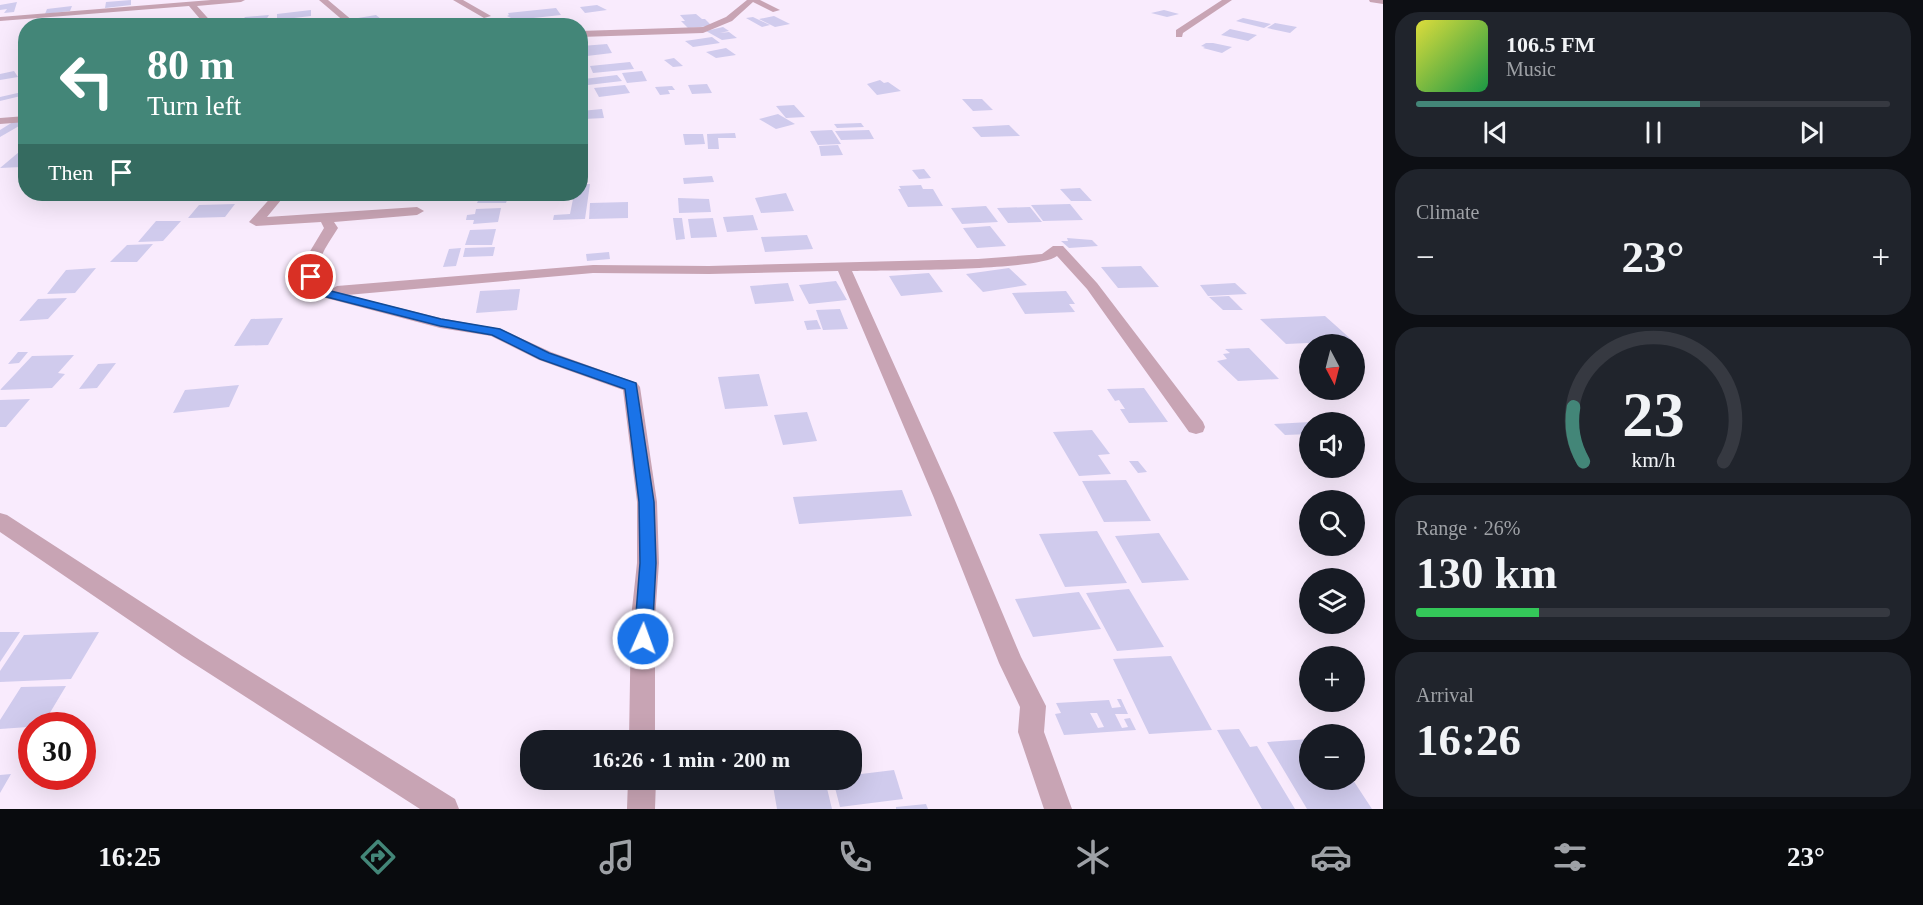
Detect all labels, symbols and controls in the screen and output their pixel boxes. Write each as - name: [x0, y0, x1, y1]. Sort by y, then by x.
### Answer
- text: 106.5 FM: [1506, 32, 1595, 57]
- icon: left: [48, 42, 126, 120]
- text: 80 m: [147, 42, 235, 88]
- text: Music: [1506, 58, 1556, 80]
- text: Turn left: [147, 91, 241, 121]
- icon: previous: [1479, 116, 1512, 149]
- icon: pause: [1637, 116, 1670, 149]
- icon: next: [1795, 116, 1828, 149]
- icon: arrive: [105, 156, 138, 189]
- text: Then: [48, 160, 93, 185]
- text: Climate: [1416, 201, 1479, 223]
- text: 23°: [1622, 232, 1685, 282]
- text: −: [1416, 239, 1435, 275]
- text: +: [1871, 239, 1890, 275]
- pin: [285, 251, 336, 302]
- icon: arrive: [294, 260, 327, 293]
- north arrow: [1299, 334, 1365, 400]
- map controls: [1299, 334, 1365, 790]
- text: 23: [1622, 380, 1684, 449]
- button: sound: [1299, 412, 1365, 478]
- text: km/h: [1631, 448, 1675, 472]
- button: search: [1299, 490, 1365, 556]
- text: Range · 26%: [1416, 517, 1520, 539]
- text: 130 km: [1416, 548, 1557, 598]
- button: layers: [1299, 568, 1365, 634]
- position arrow: [611, 607, 675, 671]
- button: +: [1299, 646, 1365, 712]
- text: Arrival: [1416, 684, 1474, 706]
- speed limit sign: 30: [18, 712, 96, 790]
- text: 16:26: [1416, 715, 1521, 765]
- button: −: [1299, 724, 1365, 790]
- text: 16:26 · 1 min · 200 m: [592, 747, 790, 772]
- icon: directions: [357, 836, 399, 878]
- icon: music: [596, 836, 638, 878]
- icon: phone: [834, 836, 876, 878]
- icon: climate: [1072, 836, 1114, 878]
- icon: car: [1310, 836, 1352, 878]
- icon: filters: [1549, 836, 1591, 878]
- text: 16:25: [98, 842, 161, 872]
- text: 23°: [1787, 842, 1825, 872]

